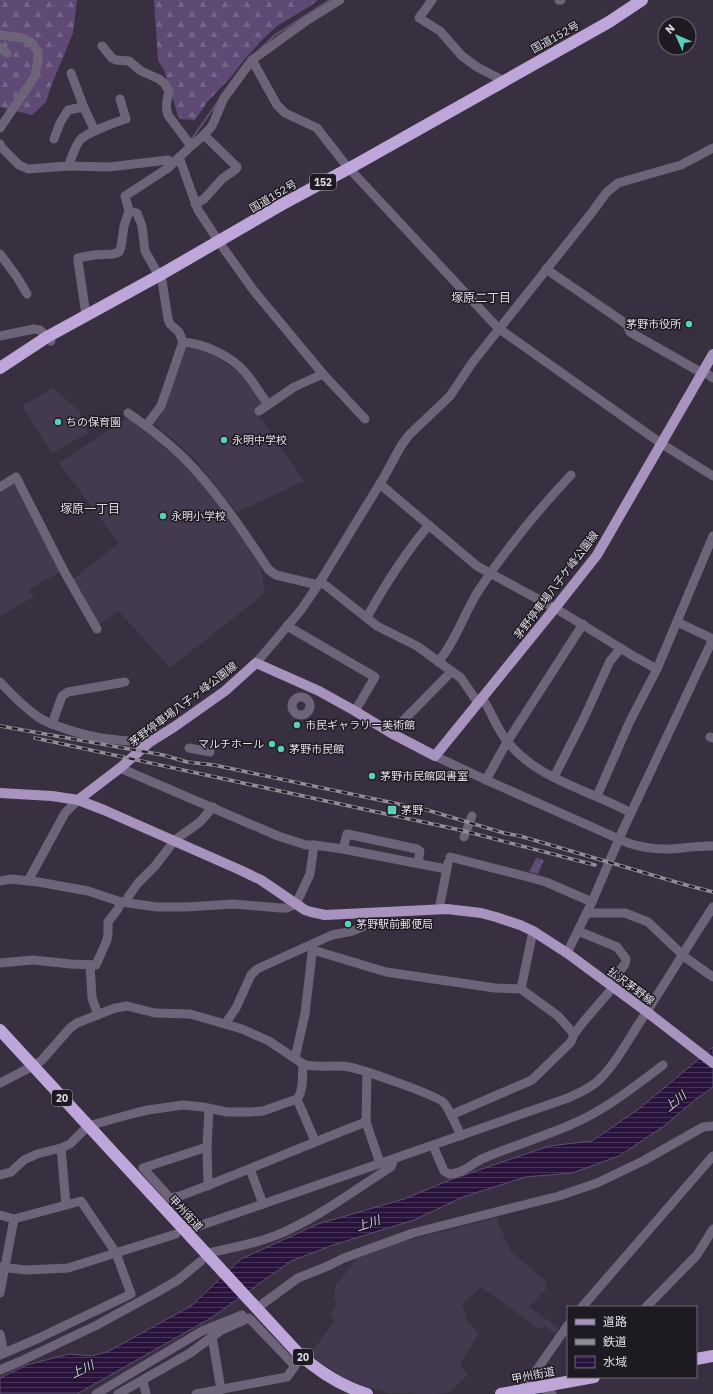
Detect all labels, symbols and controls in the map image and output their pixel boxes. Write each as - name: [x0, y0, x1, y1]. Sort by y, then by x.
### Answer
- north arrow: [657, 16, 697, 56]
- street label: 国道152号: [529, 18, 581, 56]
- text: N: [662, 21, 678, 37]
- road number: 152: [310, 174, 336, 190]
- street label: 国道152号: [247, 177, 299, 215]
- district label: 塚原二丁目: [451, 290, 511, 305]
- place label: 茅野市役所: [626, 317, 682, 331]
- marker: 茅野市役所: [684, 319, 694, 329]
- place label: ちの保育園: [66, 415, 121, 429]
- marker: ちの保育園: [53, 417, 63, 427]
- place label: 永明中学校: [232, 433, 287, 447]
- marker: 永明中学校: [219, 435, 229, 445]
- district label: 塚原一丁目: [60, 501, 120, 516]
- place label: 永明小学校: [171, 509, 226, 523]
- marker: 永明小学校: [158, 511, 168, 521]
- street label: 茅野停車場八子ケ峰公園線: [511, 528, 601, 642]
- street label: 茅野停車場八子ヶ峰公園線: [126, 659, 240, 749]
- place label: 市民ギャラリー美術館: [305, 718, 415, 732]
- marker: 市民ギャラリー美術館: [292, 720, 302, 730]
- place label: マルチホール: [198, 737, 264, 751]
- marker: マルチホール: [267, 739, 277, 749]
- place label: 茅野市民館: [289, 742, 344, 756]
- marker: 茅野市民館: [276, 744, 286, 754]
- place label: 茅野市民館図書室: [380, 769, 468, 783]
- marker: 茅野市民館図書室: [367, 771, 377, 781]
- place label: 茅野: [401, 803, 423, 817]
- marker: 茅野: [386, 804, 398, 816]
- place label: 茅野駅前郵便局: [356, 917, 433, 931]
- marker: 茅野駅前郵便局: [343, 919, 353, 929]
- street label: 払沢茅野線: [605, 964, 657, 1008]
- water label: 上川: [661, 1086, 691, 1114]
- road number: 20: [52, 1090, 72, 1106]
- street label: 甲州街道: [166, 1192, 206, 1234]
- water label: 上川: [354, 1212, 384, 1234]
- legend: [567, 1306, 697, 1378]
- text: 道路: [603, 1314, 627, 1329]
- text: 鉄道: [603, 1334, 627, 1349]
- road number: 20: [293, 1349, 313, 1365]
- text: 水域: [603, 1354, 627, 1369]
- water label: 上川: [68, 1356, 98, 1381]
- street label: 甲州街道: [510, 1364, 556, 1386]

